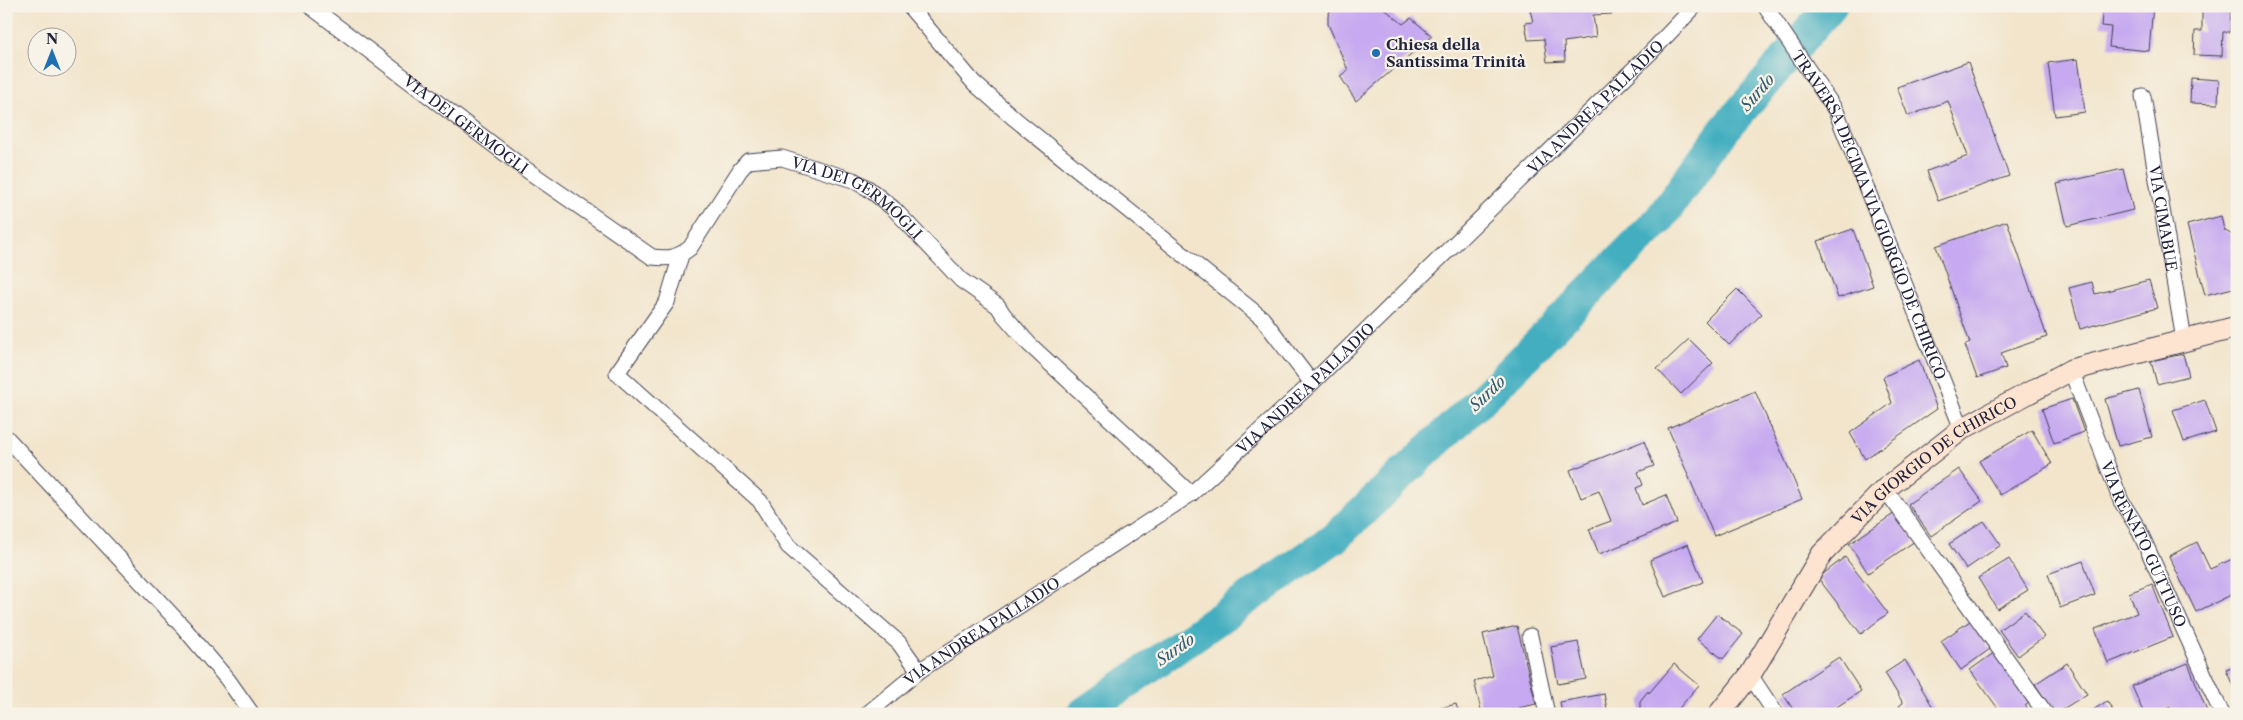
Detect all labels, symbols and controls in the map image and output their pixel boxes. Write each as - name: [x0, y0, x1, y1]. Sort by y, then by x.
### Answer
- north arrow: [28, 28, 78, 78]
- text: N: [46, 30, 58, 48]
- place label: Chiesa della Santissima Trinità: [1386, 35, 1526, 71]
- street label: VIA ANDREA PALLADIO: [1522, 36, 1667, 178]
- marker: Chiesa della Santissima Trinità: [1370, 47, 1382, 59]
- street label: TRAVERSA DECIMA VIA GIORGIO DE CHIRICO: [1788, 47, 1951, 382]
- water label: Surdo: [1735, 69, 1779, 115]
- street label: VIA DEI GERMOGLI: [399, 70, 532, 178]
- street label: VIA DEI GERMOGLI: [788, 152, 927, 243]
- street label: VIA CIMABUE: [2145, 163, 2182, 273]
- street label: VIA ANDREA PALLADIO: [1231, 318, 1378, 458]
- water label: Surdo: [1464, 371, 1509, 416]
- street label: VIA GIORGIO DE CHIRICO: [1846, 392, 2020, 528]
- street label: VIA RENATO GUTTUSO: [2097, 457, 2191, 630]
- street label: VIA ANDREA PALLADIO: [899, 573, 1063, 690]
- water label: Surdo: [1151, 629, 1198, 670]

